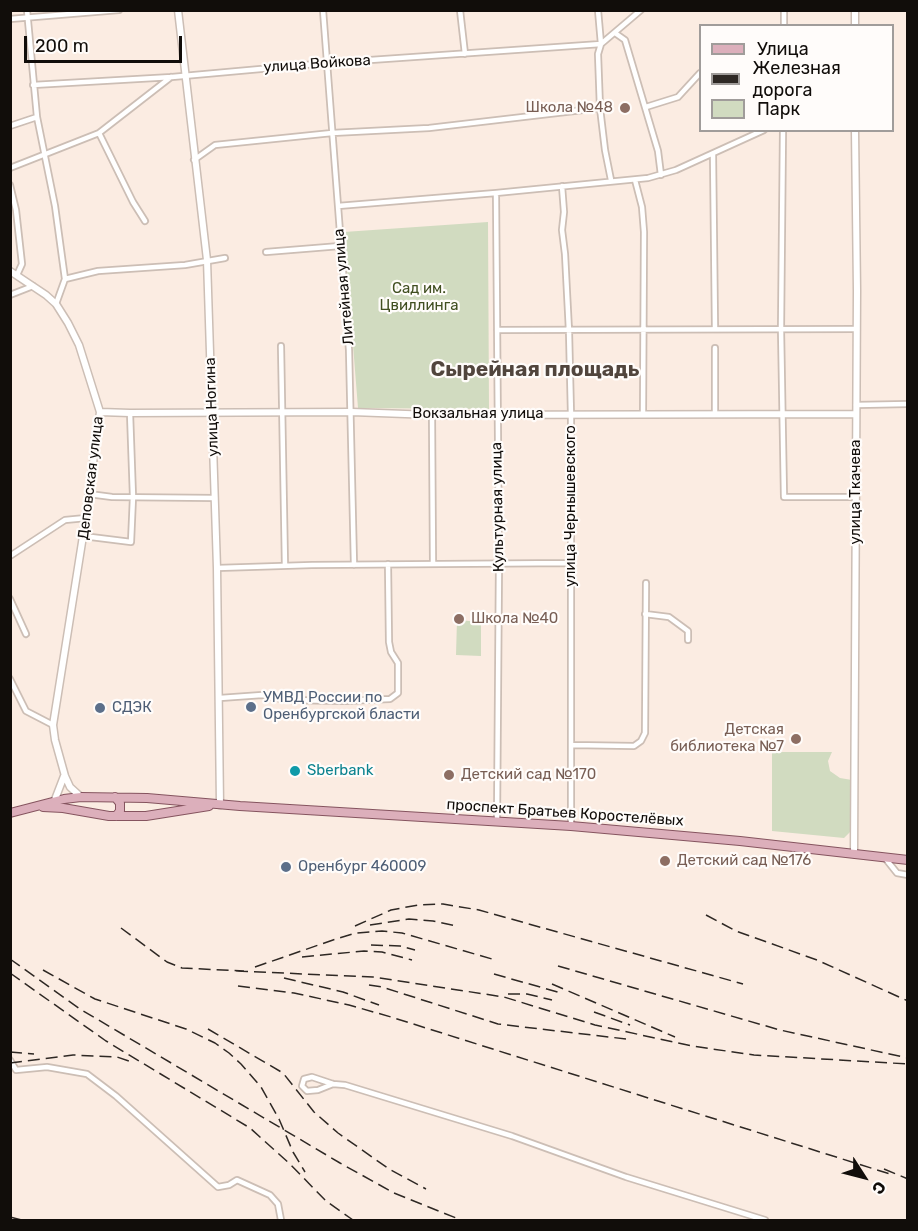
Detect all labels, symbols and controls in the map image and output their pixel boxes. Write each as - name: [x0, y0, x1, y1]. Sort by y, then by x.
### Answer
- scale bar: [27, 24, 184, 62]
- legend: [699, 24, 894, 132]
- text: 200 m: [35, 35, 89, 57]
- text: Улица: [757, 38, 809, 60]
- street label: улица Войкова: [263, 51, 371, 77]
- text: Железная дорога: [752, 57, 841, 101]
- text: Парк: [757, 98, 800, 120]
- place label: Школа №48: [526, 99, 613, 117]
- marker: Школа №48: [618, 101, 632, 115]
- street label: Литейная улица: [330, 228, 358, 346]
- park label: Сад им. Цвиллинга: [380, 280, 458, 315]
- street label: улица Ногина: [201, 357, 223, 457]
- district label: Сырейная площадь: [430, 357, 640, 383]
- street label: Вокзальная улица: [412, 405, 544, 423]
- street label: Деповская улица: [74, 415, 108, 541]
- street label: улица Чернышевского: [562, 425, 580, 587]
- street label: улица Ткачева: [847, 439, 865, 545]
- street label: Культурная улица: [488, 442, 508, 572]
- place label: Школа №40: [471, 610, 558, 628]
- marker: Школа №40: [452, 612, 466, 626]
- place label: УМВД России по Оренбургской бласти: [263, 689, 420, 724]
- place label: СДЭК: [112, 699, 152, 717]
- marker: УМВД России по Оренбургской бласти: [244, 700, 258, 714]
- marker: СДЭК: [93, 701, 107, 715]
- place label: Детская библиотека №7: [670, 721, 784, 756]
- marker: Детская библиотека №7: [789, 732, 803, 746]
- place label: Sberbank: [307, 762, 373, 780]
- marker: Sberbank: [288, 764, 302, 778]
- place label: Детский сад №170: [461, 766, 596, 784]
- marker: Детский сад №170: [442, 768, 456, 782]
- street label: проспект Братьев Коростелёвых: [446, 796, 684, 830]
- place label: Детский сад №176: [677, 852, 811, 870]
- marker: Детский сад №176: [658, 854, 672, 868]
- place label: Оренбург 460009: [298, 858, 426, 876]
- marker: Оренбург 460009: [279, 860, 293, 874]
- north arrow: [834, 1147, 894, 1207]
- text: С: [868, 1178, 890, 1198]

